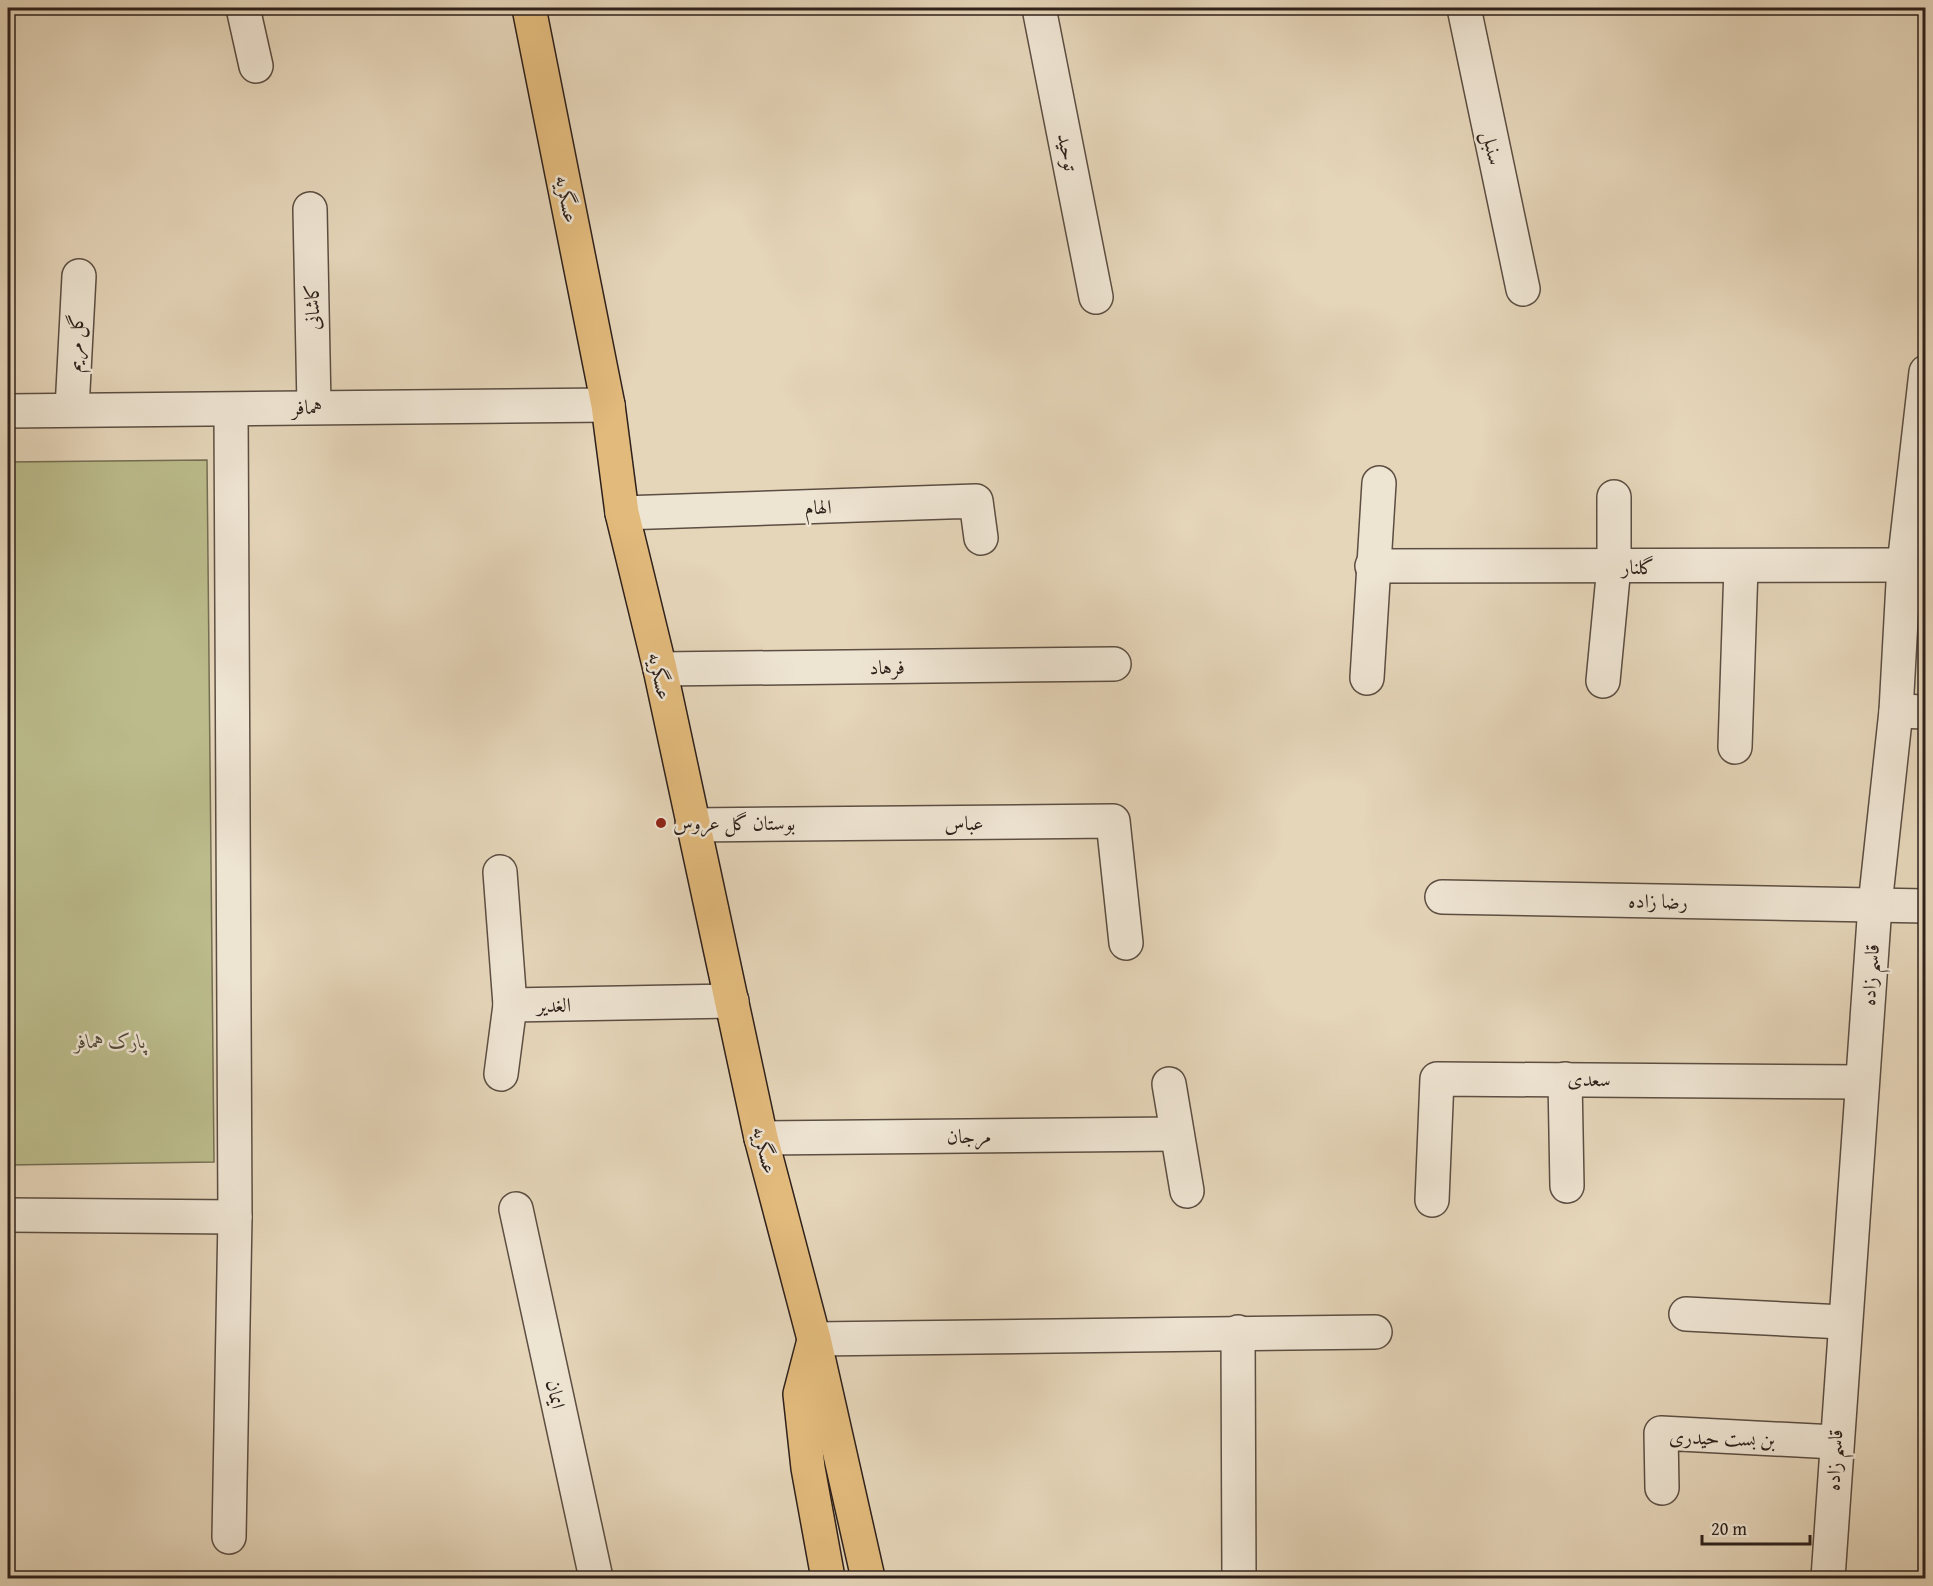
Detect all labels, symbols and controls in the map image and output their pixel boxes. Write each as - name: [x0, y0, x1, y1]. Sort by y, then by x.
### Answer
- street label: سنبل: [1475, 128, 1511, 168]
- street label: توحید: [1051, 130, 1086, 174]
- street label: عسگریه: [549, 173, 586, 225]
- street label: کاشانی: [297, 284, 326, 330]
- street label: گل مریم: [58, 313, 94, 373]
- street label: همافر: [289, 391, 323, 422]
- street label: الهام: [804, 492, 832, 525]
- street label: گلنار: [1620, 552, 1655, 581]
- street label: عسگریه: [641, 649, 680, 702]
- street label: فرهاد: [869, 652, 905, 681]
- place label: بوستان گل عروس: [673, 808, 795, 837]
- street label: عباس: [945, 808, 983, 837]
- marker: بوستان گل عروس: [654, 816, 668, 830]
- street label: رضا زاده: [1628, 885, 1688, 916]
- street label: قاسم زاده: [1853, 943, 1892, 1007]
- street label: الغدیر: [535, 990, 571, 1019]
- park label: پارک همافر: [73, 1026, 148, 1056]
- street label: سعدی: [1567, 1064, 1611, 1093]
- street label: مرجان: [946, 1121, 992, 1150]
- street label: عسگریه: [746, 1123, 785, 1177]
- street label: ایمان: [539, 1377, 574, 1411]
- street label: بن بست حیدری: [1668, 1421, 1776, 1454]
- street label: قاسم زاده: [1817, 1428, 1856, 1492]
- scale bar: [1702, 1508, 1810, 1546]
- text: 20 m: [1711, 1515, 1747, 1542]

